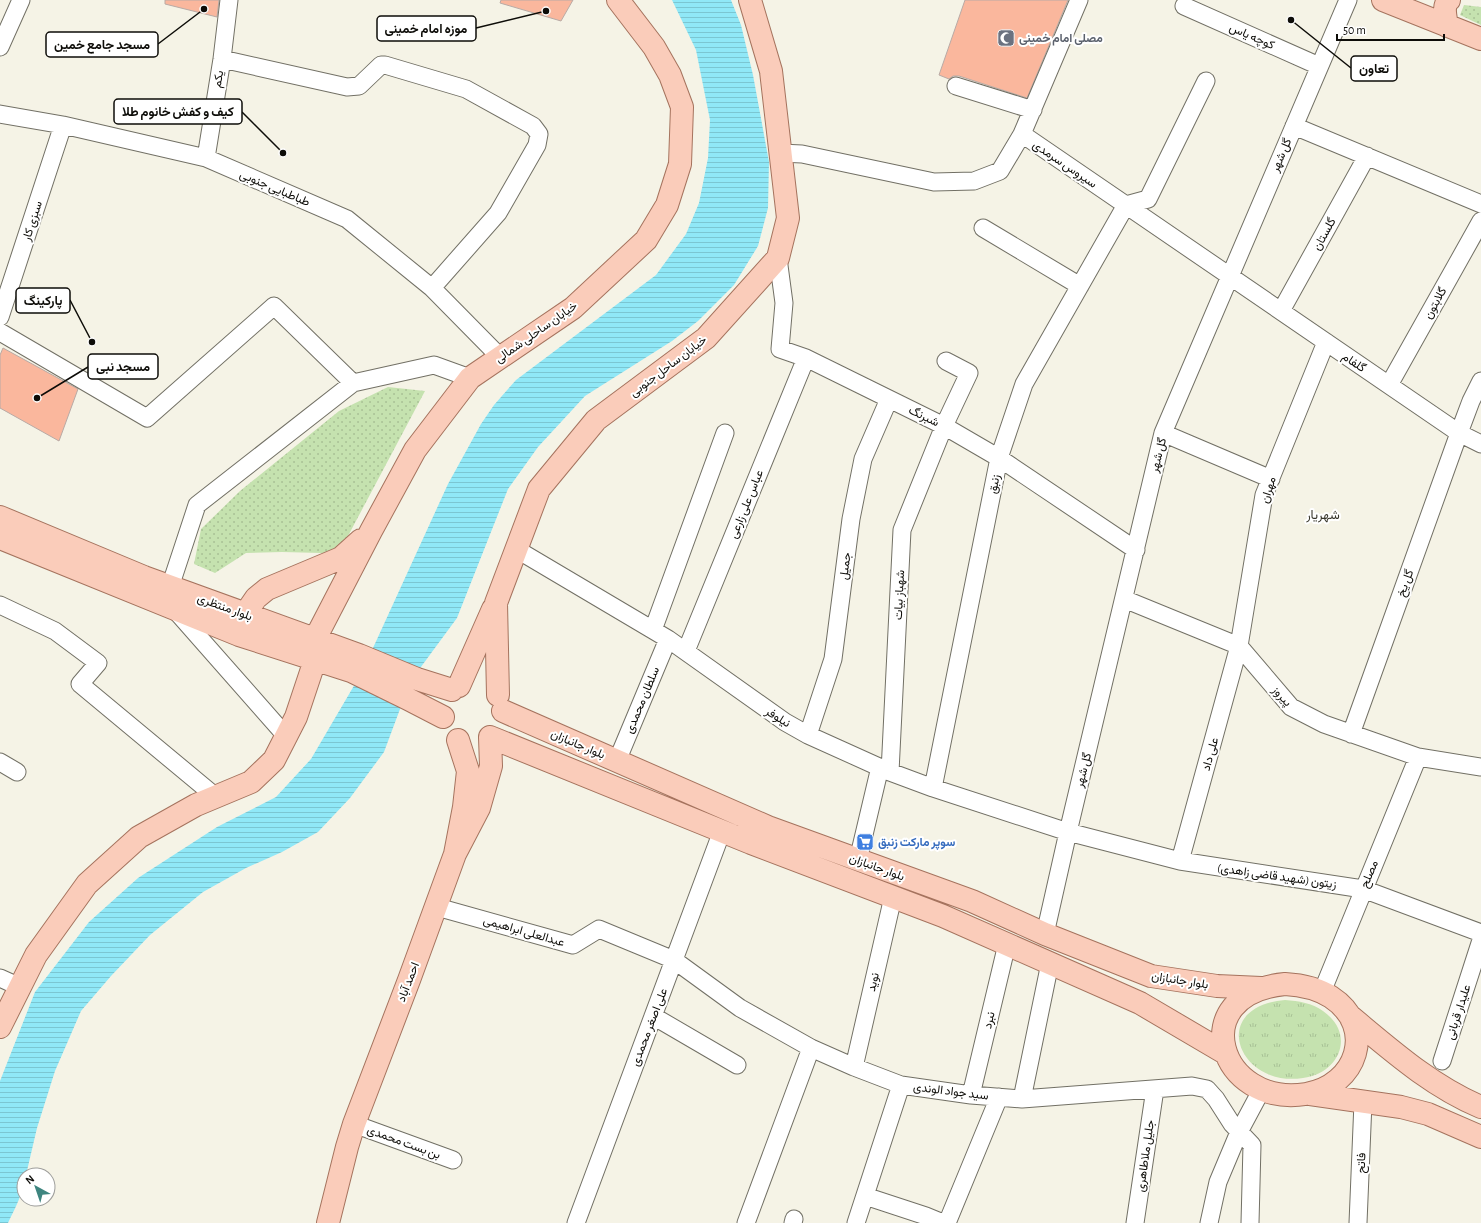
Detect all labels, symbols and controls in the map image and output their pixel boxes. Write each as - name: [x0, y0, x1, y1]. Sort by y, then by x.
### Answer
- callout: موزه امام خمینی: [377, 16, 476, 41]
- scale bar: [1337, 16, 1444, 42]
- street label: کوچه یاس: [1227, 21, 1276, 53]
- text: موزه امام خمینی: [385, 23, 467, 37]
- text: 50 m: [1343, 24, 1366, 36]
- mosque icon: مصلی امام خمینی: [996, 28, 1016, 48]
- callout: مسجد جامع خمین: [46, 32, 158, 57]
- place label: مصلی امام خمینی: [1019, 32, 1103, 46]
- text: مسجد جامع خمین: [54, 39, 150, 54]
- callout: تعاون: [1351, 56, 1397, 81]
- text: تعاون: [1359, 63, 1389, 77]
- street label: یکم: [211, 69, 227, 89]
- callout: کیف و کفش خانوم طلا: [114, 99, 242, 124]
- text: کیف و کفش خانوم طلا: [122, 106, 234, 120]
- street label: گل شهر: [1268, 136, 1295, 175]
- street label: سیروس سرمدی: [1030, 138, 1099, 191]
- street label: طباطبایی جنوبی: [237, 168, 312, 210]
- street label: سبزی کار: [20, 200, 46, 244]
- street label: گلستان: [1310, 216, 1339, 253]
- street label: گلابتون: [1422, 285, 1450, 322]
- callout: پارکینگ: [16, 288, 70, 313]
- text: پارکینگ: [24, 294, 62, 310]
- street label: خیابان ساحلی شمالی: [493, 299, 580, 366]
- street label: خیابان ساحل جنوبی: [627, 333, 710, 400]
- street label: گلفام: [1339, 350, 1368, 376]
- callout: مسجد نبی: [88, 354, 158, 379]
- text: مسجد نبی: [96, 361, 150, 374]
- street label: شبرنگ: [906, 404, 941, 430]
- street label: گل شهر: [1148, 436, 1170, 475]
- street label: عباس علی زارعی: [727, 468, 767, 541]
- street label: زنبق: [986, 473, 1004, 495]
- street label: مهران: [1258, 475, 1280, 505]
- district label: شهریار: [1305, 509, 1340, 523]
- street label: جمیل: [837, 552, 855, 581]
- street label: گل یخ: [1395, 568, 1418, 599]
- street label: شهباز بیات: [892, 570, 908, 621]
- street label: بلوار منتظری: [195, 592, 254, 624]
- street label: سلطان محمدی: [623, 665, 663, 736]
- street label: پیروز: [1268, 683, 1294, 710]
- street label: نیلوفر: [761, 704, 793, 731]
- street label: بلوار جانبازان: [548, 727, 607, 763]
- street label: علی داد: [1200, 736, 1222, 773]
- street label: گل شهر: [1073, 751, 1095, 790]
- supermarket icon: سوپر مارکت زنبق: [855, 832, 875, 852]
- place label: سوپر مارکت زنبق: [878, 836, 956, 850]
- street label: بلوار جانبازان: [847, 852, 906, 884]
- street label: مصلح: [1358, 858, 1383, 891]
- street label: زیتون (شهید قاضی زاهدی): [1216, 862, 1338, 892]
- street label: عبدالعلی ابراهیمی: [481, 914, 566, 950]
- street label: احمد آباد: [395, 961, 422, 1004]
- street label: بلوار جانبازان: [1150, 970, 1209, 992]
- street label: نوید: [865, 971, 883, 993]
- street label: علیدار قربانی: [1443, 983, 1474, 1042]
- street label: علی اصغر محمدی: [629, 986, 671, 1068]
- street label: نبرد: [981, 1010, 999, 1030]
- street label: سید جواد الوندی: [912, 1080, 989, 1104]
- street label: جلیل ملاطاهری: [1134, 1119, 1158, 1193]
- street label: بن بست محمدی: [365, 1123, 442, 1163]
- street label: فاتح: [1355, 1153, 1370, 1174]
- north arrow: [16, 1167, 56, 1207]
- text: N: [23, 1173, 36, 1186]

